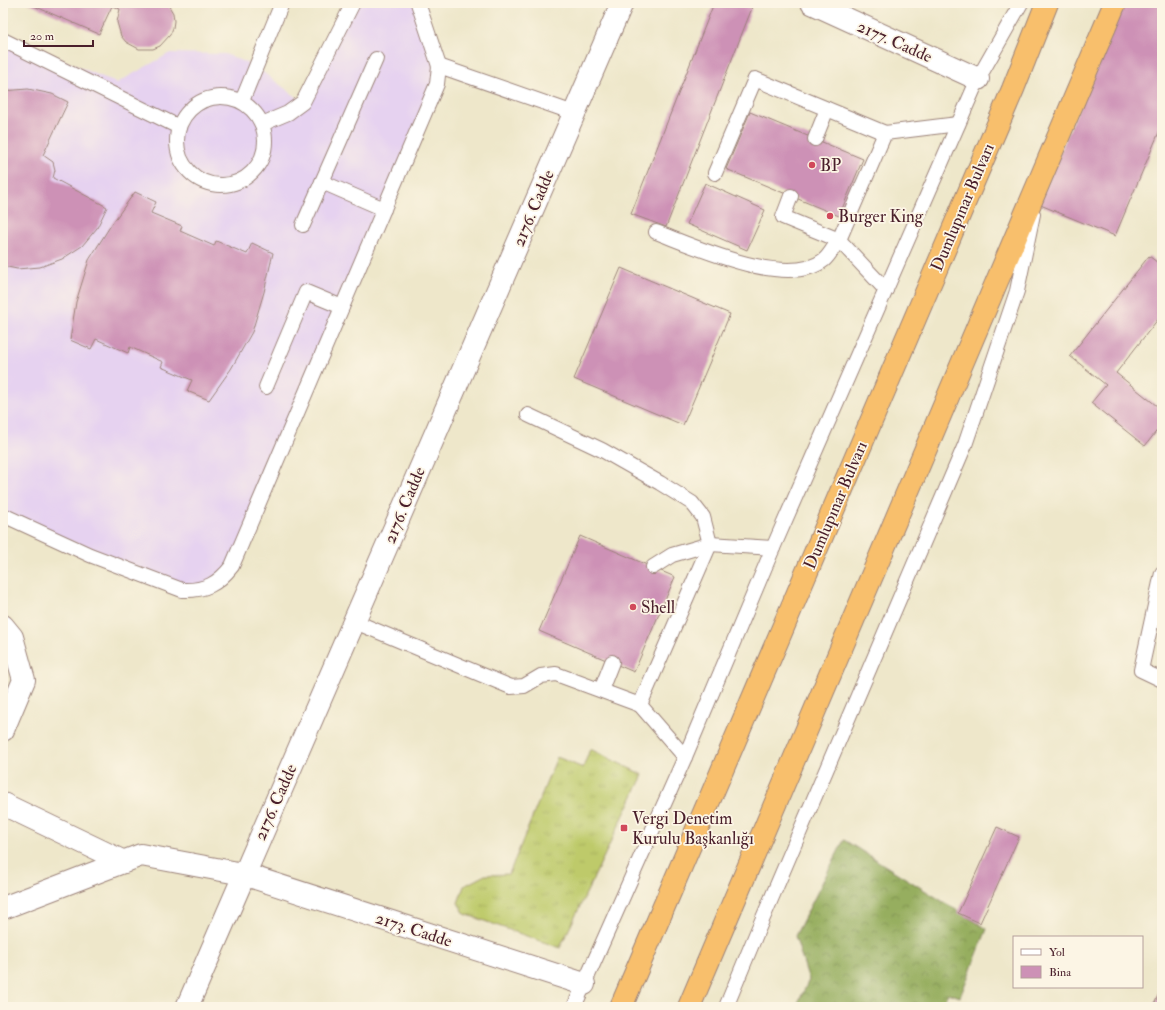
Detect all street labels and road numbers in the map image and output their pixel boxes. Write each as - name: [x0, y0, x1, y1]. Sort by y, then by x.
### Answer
- street label: 2177. Cadde: [854, 16, 936, 67]
- street label: Dumlupınar Bulvarı: [926, 140, 1000, 275]
- street label: 2176. Cadde: [508, 167, 559, 250]
- street label: Dumlupınar Bulvarı: [799, 438, 873, 573]
- street label: 2176. Cadde: [379, 464, 430, 547]
- street label: 2176. Cadde: [249, 761, 302, 844]
- street label: 2173. Cadde: [373, 907, 455, 952]

